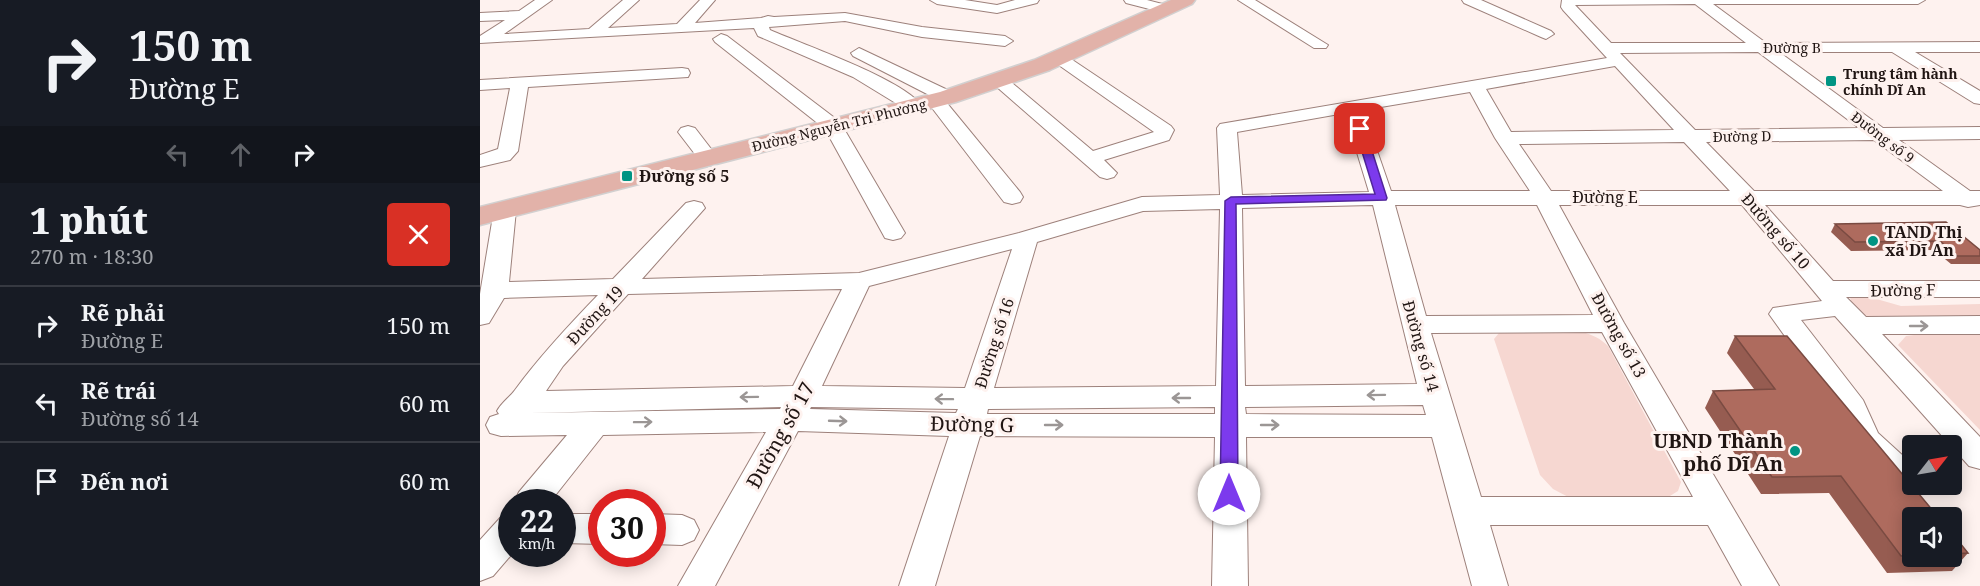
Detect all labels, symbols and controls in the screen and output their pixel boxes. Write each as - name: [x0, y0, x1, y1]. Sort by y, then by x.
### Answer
- text: 150 m: [129, 16, 253, 73]
- icon: right: [30, 24, 108, 102]
- street label: Đường B: [1763, 38, 1821, 57]
- place label: Trung tâm hành chính Dĩ An: [1843, 64, 1958, 99]
- text: Đường E: [129, 70, 240, 107]
- marker: Trung tâm hành chính Dĩ An: [1824, 74, 1838, 88]
- street label: Đường Nguyễn Tri Phương: [750, 94, 929, 156]
- pin: [1334, 103, 1385, 154]
- street label: Đường số 9: [1848, 107, 1918, 167]
- icon: arrive: [1343, 112, 1376, 145]
- street label: Đường D: [1712, 126, 1772, 146]
- icon: left: [161, 138, 194, 171]
- icon: ahead: [224, 138, 257, 171]
- icon: right: [287, 138, 320, 171]
- place label: Đường số 5: [639, 165, 729, 187]
- marker: Đường số 5: [620, 169, 634, 183]
- street label: Đường E: [1572, 186, 1638, 208]
- street label: Đường số 10: [1737, 188, 1815, 274]
- text: 1 phút: [30, 196, 148, 245]
- button: close: [387, 203, 450, 266]
- place label: TAND Thị xã Dĩ An: [1885, 221, 1963, 261]
- marker: TAND Thị xã Dĩ An: [1866, 234, 1880, 248]
- text: 270 m · 18:30: [30, 243, 153, 270]
- street label: Đường F: [1870, 278, 1936, 302]
- street label: Đường 19: [562, 281, 628, 349]
- street label: Đường số 13: [1587, 289, 1651, 382]
- street label: Đường số 16: [969, 295, 1019, 391]
- text: Rẽ phải: [81, 297, 165, 327]
- street label: Đường số 14: [1397, 298, 1445, 394]
- icon: right: [30, 309, 63, 342]
- text: 150 m: [387, 310, 450, 340]
- one-way arrow: [1908, 320, 1928, 332]
- text: Đường E: [81, 327, 163, 354]
- text: Rẽ trái: [81, 375, 156, 405]
- street label: Đường số 17: [740, 377, 820, 493]
- icon: left: [30, 387, 63, 420]
- text: 60 m: [399, 388, 450, 418]
- one-way arrow: [1367, 390, 1387, 401]
- one-way arrow: [740, 391, 760, 402]
- one-way arrow: [1172, 392, 1192, 404]
- one-way arrow: [935, 393, 955, 404]
- text: Đường số 14: [81, 405, 199, 432]
- street label: Đường G: [930, 410, 1014, 438]
- one-way arrow: [633, 416, 653, 428]
- one-way arrow: [828, 416, 848, 427]
- one-way arrow: [1044, 419, 1064, 431]
- one-way arrow: [1260, 419, 1280, 431]
- place label: UBND Thành phố Dĩ An: [1653, 427, 1783, 477]
- north arrow: [1902, 435, 1962, 495]
- map controls: [1902, 435, 1962, 567]
- marker: UBND Thành phố Dĩ An: [1788, 444, 1802, 458]
- position arrow: [1197, 462, 1261, 526]
- icon: arrive: [30, 465, 63, 498]
- text: Đến nơi: [81, 466, 168, 496]
- text: 60 m: [399, 466, 450, 496]
- speed limit sign: 30: [588, 489, 666, 567]
- text: 22: [520, 500, 554, 541]
- button: sound: [1902, 507, 1962, 567]
- text: km/h: [519, 533, 555, 553]

